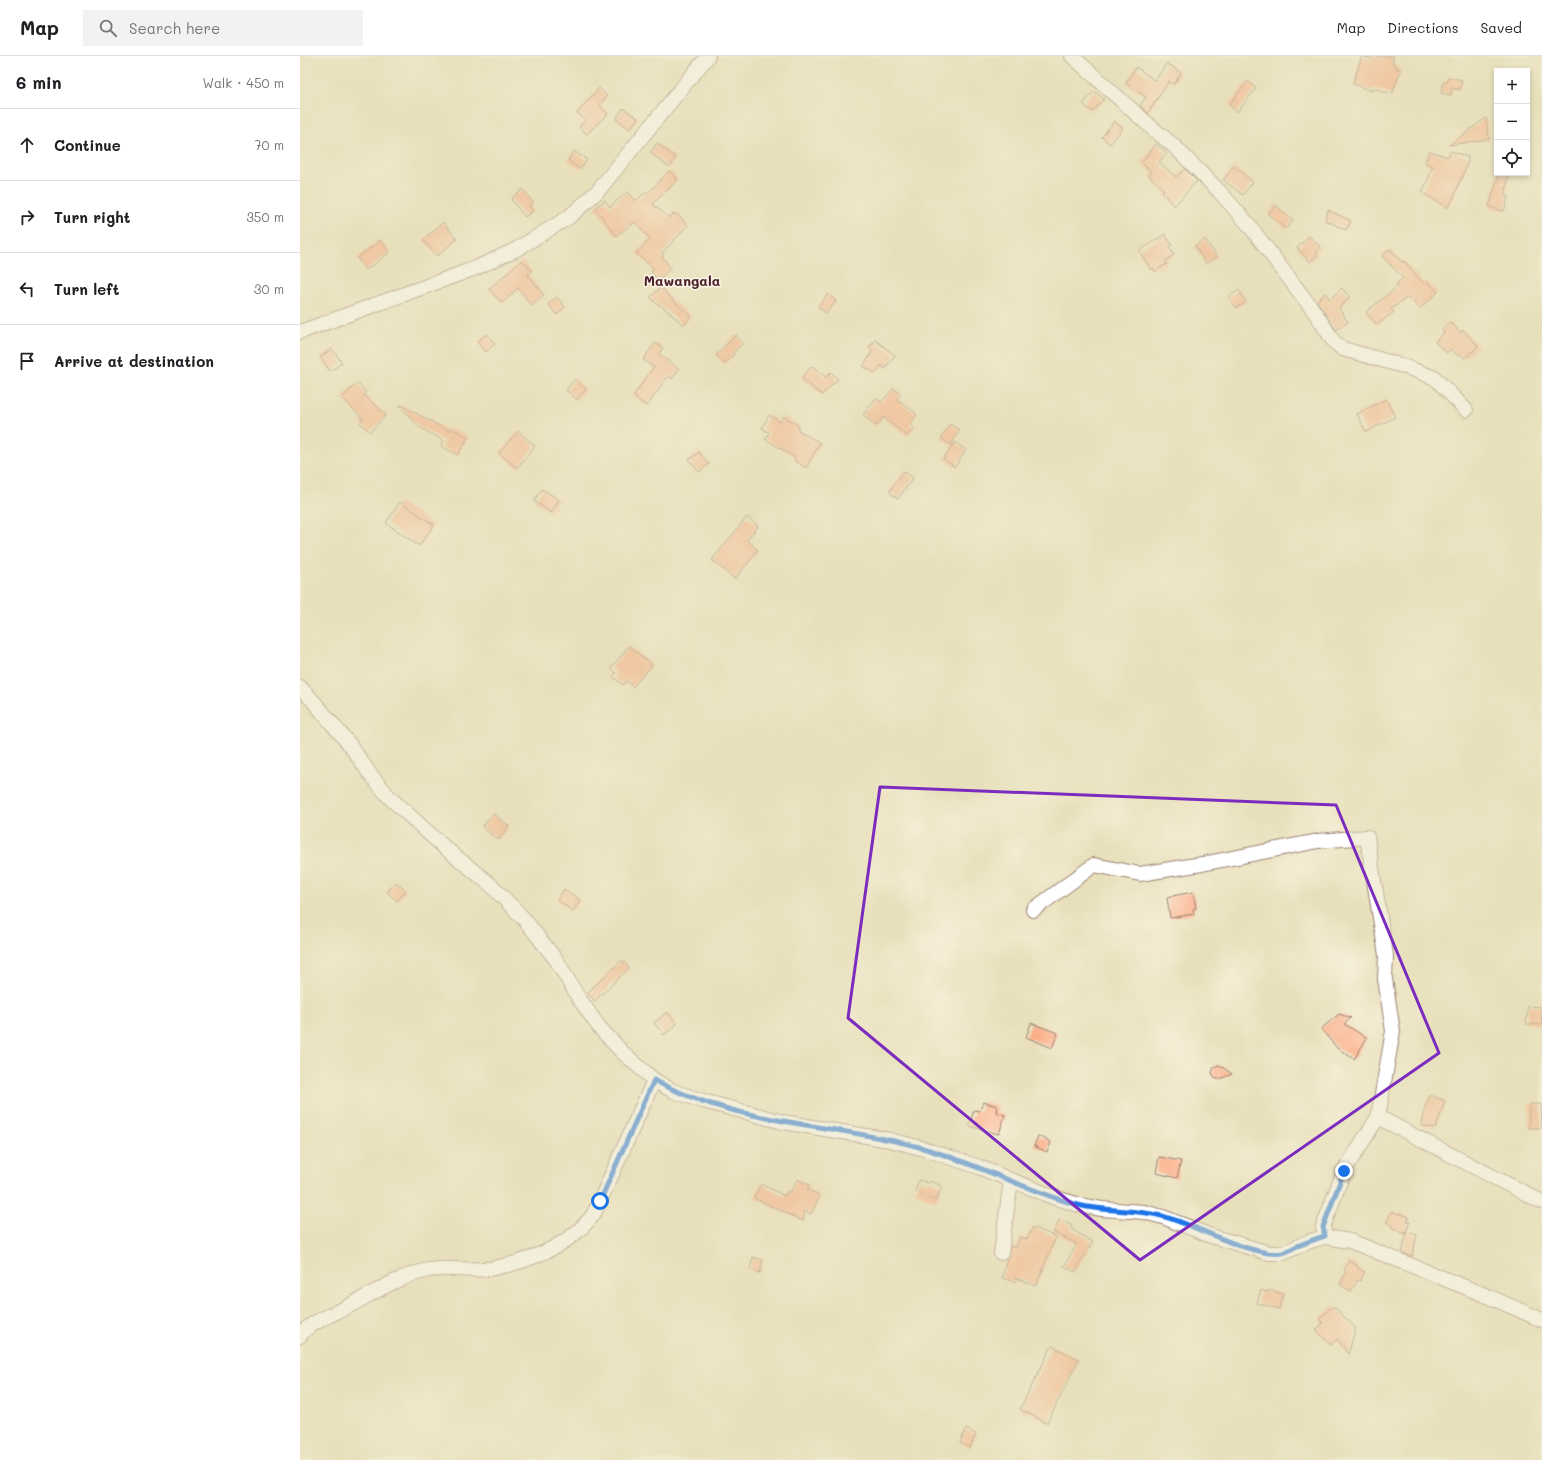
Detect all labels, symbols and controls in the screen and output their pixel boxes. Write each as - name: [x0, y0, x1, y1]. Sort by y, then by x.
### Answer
- search box: [83, 10, 363, 46]
- text: Map: [20, 15, 59, 40]
- icon: search: [97, 17, 119, 39]
- text: Search here: [129, 18, 220, 38]
- text: Map: [1337, 18, 1365, 37]
- text: Directions: [1387, 18, 1458, 37]
- text: Saved: [1480, 18, 1522, 37]
- map controls: [1494, 68, 1530, 176]
- button: +: [1494, 68, 1530, 104]
- text: 6 min: [16, 71, 61, 93]
- text: Walk · 450 m: [203, 74, 284, 91]
- button: −: [1494, 104, 1530, 140]
- icon: ahead: [16, 134, 38, 156]
- text: Continue: [54, 135, 121, 155]
- text: 70 m: [254, 136, 284, 153]
- button: locate: [1494, 140, 1530, 176]
- icon: right: [16, 206, 38, 228]
- text: Turn right: [54, 207, 131, 227]
- text: 350 m: [246, 208, 284, 225]
- district label: Mawangala: [644, 271, 721, 290]
- icon: left: [16, 278, 38, 300]
- text: Turn left: [54, 279, 119, 299]
- text: 30 m: [254, 280, 284, 297]
- icon: arrive: [16, 350, 38, 372]
- text: Arrive at destination: [54, 351, 214, 371]
- route end: [1335, 1162, 1353, 1180]
- route start: [591, 1192, 609, 1210]

